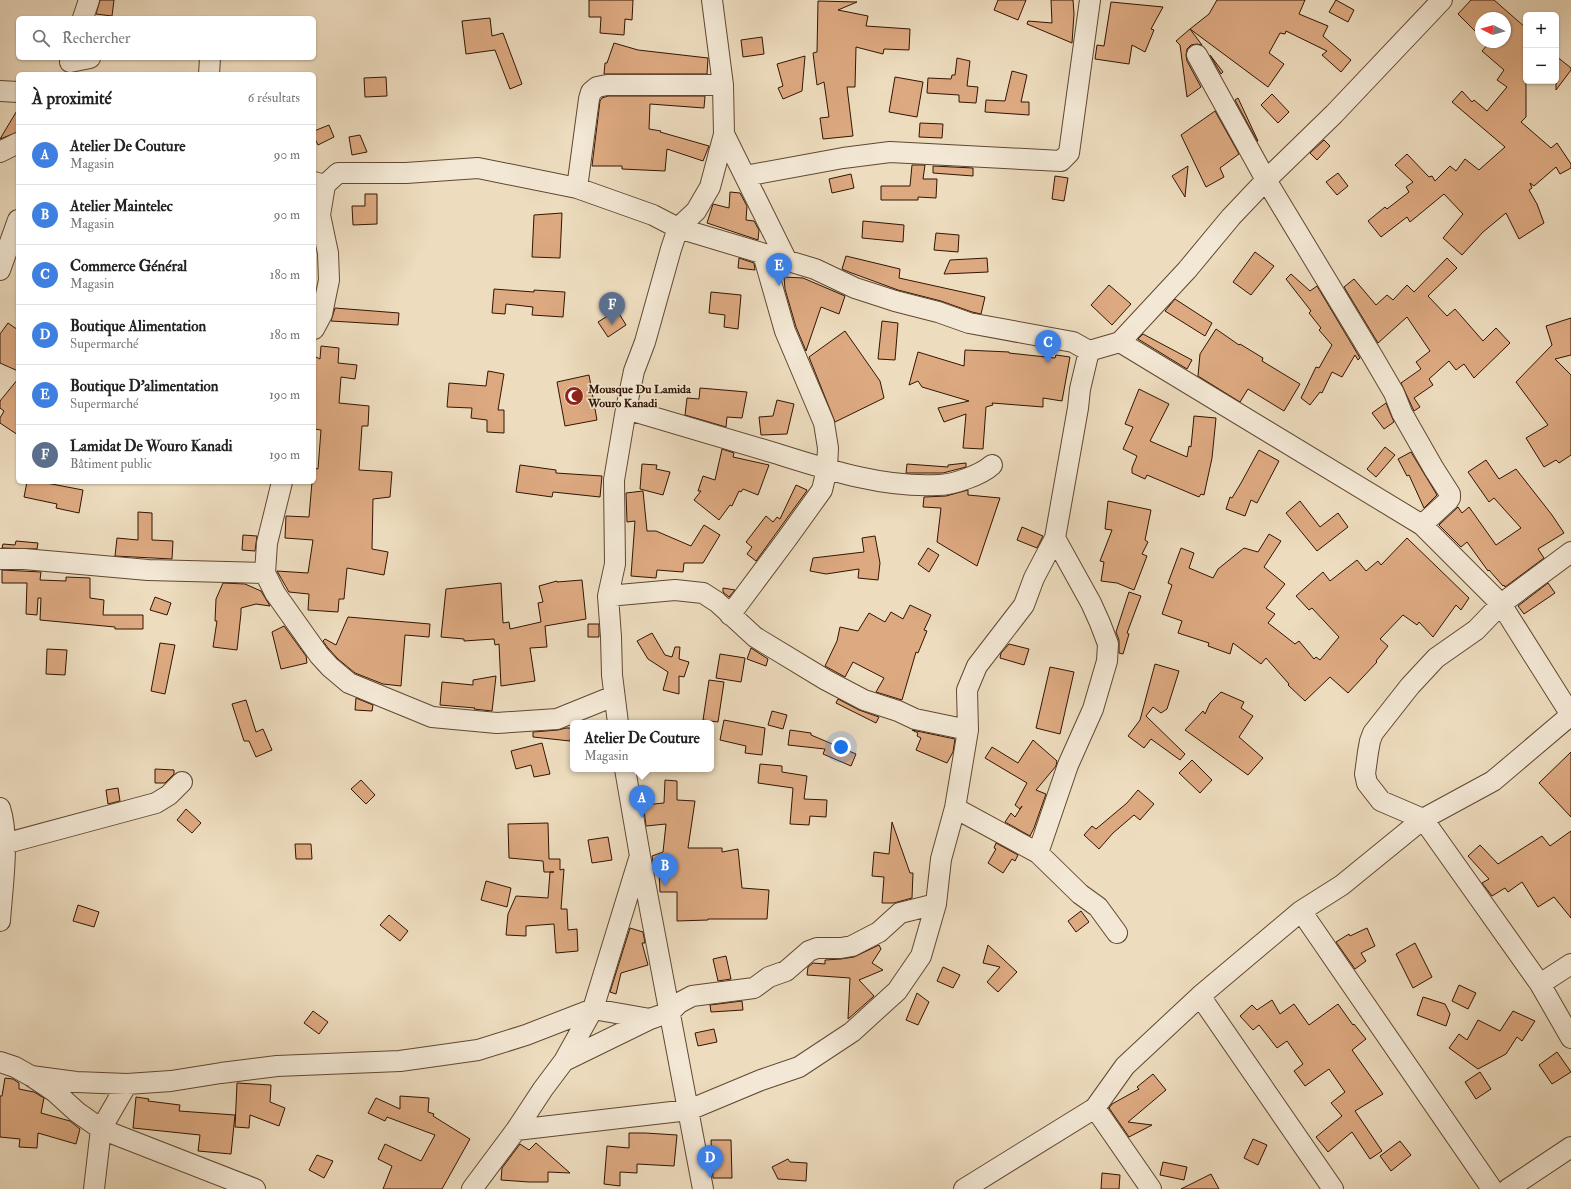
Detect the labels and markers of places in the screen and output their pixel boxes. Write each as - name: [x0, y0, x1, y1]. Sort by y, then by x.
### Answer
- pin: E: [766, 253, 792, 286]
- pin: F: [599, 292, 625, 325]
- pin: C: [1035, 330, 1061, 363]
- place label: Mousque Du Lamida Wouro Kanadi: [587, 382, 692, 411]
- mosque icon: Mousque Du Lamida Wouro Kanadi: [563, 385, 585, 407]
- pin: A: [629, 785, 655, 818]
- pin: B: [652, 853, 678, 886]
- pin: D: [697, 1145, 723, 1178]

